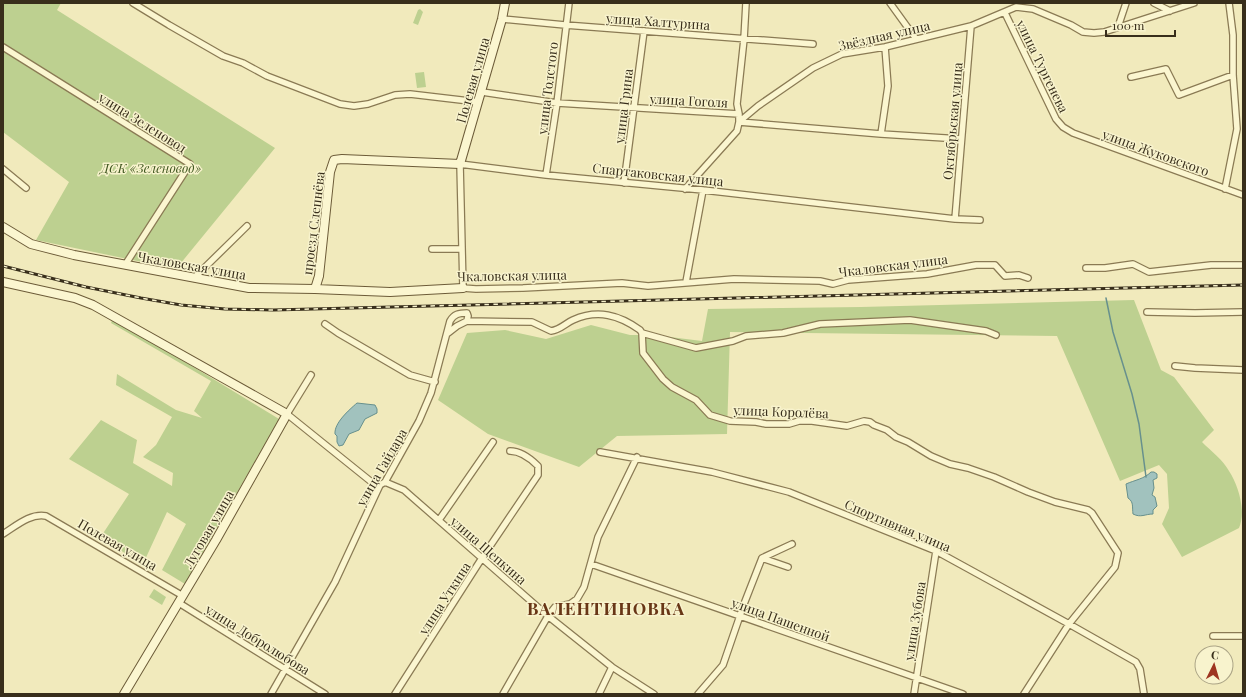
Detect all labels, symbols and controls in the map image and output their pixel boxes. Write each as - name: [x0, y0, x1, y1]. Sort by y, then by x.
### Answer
- street label: улица Халтурина: [604, 9, 711, 33]
- scale bar: [1106, 12, 1175, 38]
- street label: Звёздная улица: [837, 16, 932, 54]
- street label: улица Тургенева: [1013, 16, 1073, 116]
- text: 100 m: [1112, 17, 1145, 33]
- street label: Полевая улица: [452, 35, 493, 125]
- street label: улица Толстого: [533, 41, 561, 136]
- street label: Октябрьская улица: [938, 61, 966, 181]
- street label: улица Грина: [610, 67, 636, 145]
- street label: улица Зеленовод: [95, 88, 190, 156]
- street label: улица Гоголя: [648, 89, 729, 111]
- street label: улица Жуковского: [1099, 124, 1212, 179]
- park label: ДСК «Зеленовод»: [99, 159, 202, 176]
- street label: Спартаковская улица: [592, 159, 725, 189]
- street label: проезд Слепнёва: [298, 170, 328, 276]
- street label: Чкаловская улица: [136, 247, 248, 283]
- street label: Чкаловская улица: [837, 250, 949, 280]
- street label: Чкаловская улица: [457, 266, 568, 284]
- street label: улица Королёва: [732, 401, 829, 421]
- street label: улица Гайдара: [351, 425, 410, 510]
- street label: Луговая улица: [178, 486, 237, 572]
- street label: Спортивная улица: [842, 495, 954, 555]
- street label: улица Щепкина: [447, 512, 531, 588]
- street label: Полевая улица: [75, 514, 161, 574]
- street label: улица Уткина: [414, 558, 474, 638]
- street label: улица Зубова: [899, 580, 929, 663]
- street label: улица Пашенной: [729, 593, 832, 645]
- district label: ВАЛЕНТИНОВКА: [527, 597, 685, 619]
- street label: улица Добролюбова: [202, 599, 314, 678]
- north arrow: [1194, 645, 1234, 685]
- text: С: [1210, 647, 1220, 662]

